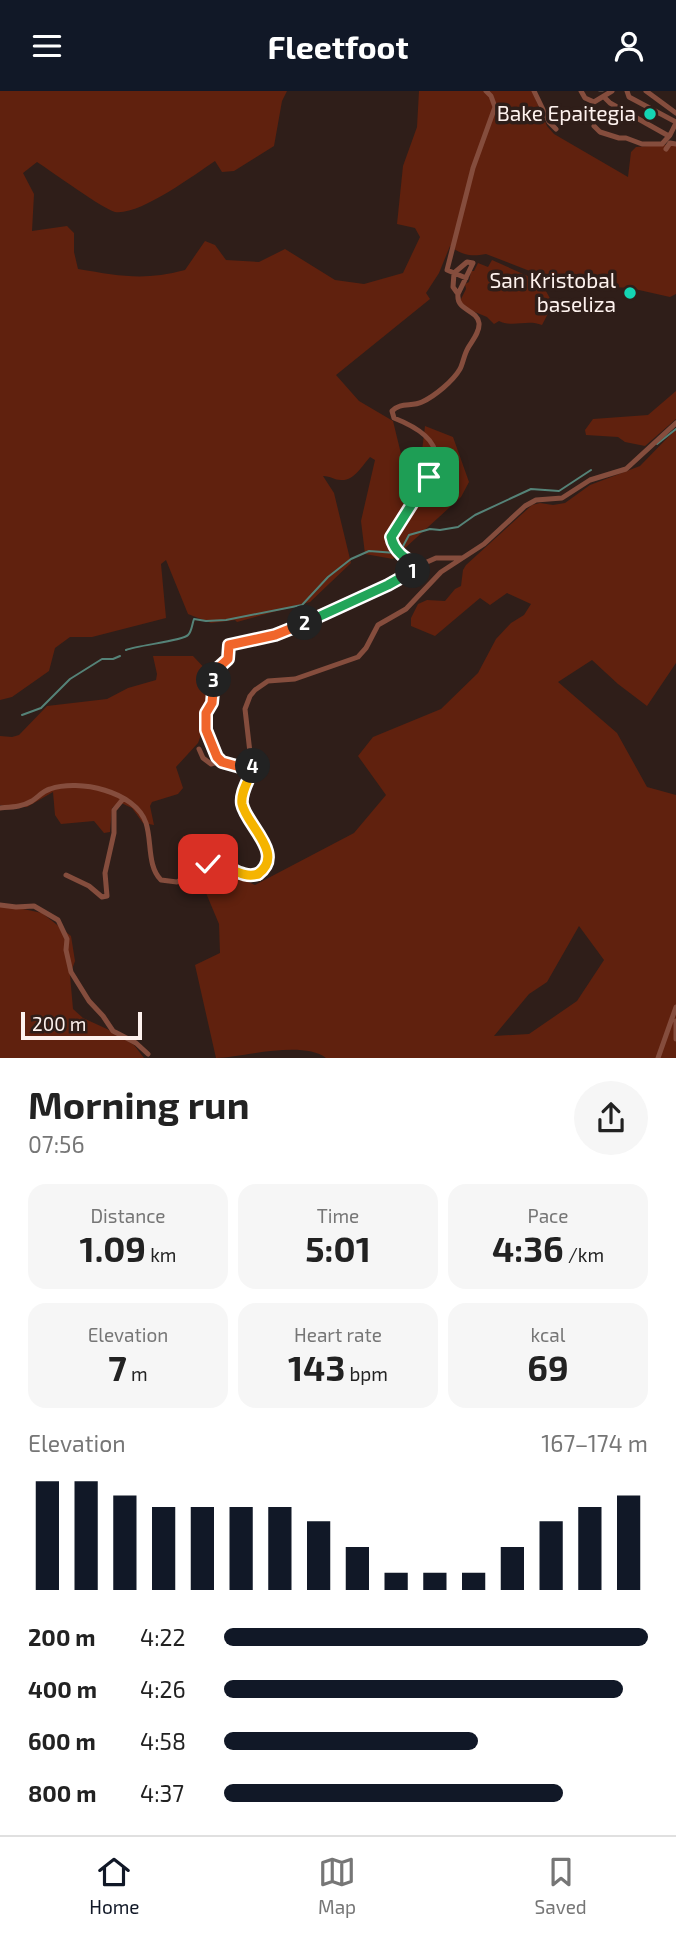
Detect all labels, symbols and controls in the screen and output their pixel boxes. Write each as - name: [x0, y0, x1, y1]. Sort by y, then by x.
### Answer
- icon: menu: [28, 27, 66, 65]
- text: Fleetfoot: [267, 27, 409, 65]
- icon: person: [610, 27, 648, 65]
- place label: Bake Epaitegia: [497, 100, 636, 125]
- marker: Bake Epaitegia: [642, 106, 658, 122]
- place label: San Kristobal baseliza: [489, 267, 617, 316]
- marker: San Kristobal baseliza: [622, 285, 638, 301]
- pin: [399, 447, 459, 507]
- icon: arrive: [410, 458, 448, 496]
- pin: 1: [396, 553, 430, 589]
- text: 1: [408, 559, 417, 582]
- pin: 2: [288, 605, 322, 641]
- text: 2: [299, 611, 310, 634]
- pin: 3: [196, 663, 232, 697]
- text: 3: [208, 668, 219, 691]
- pin: 4: [236, 749, 270, 783]
- text: 4: [246, 754, 259, 777]
- pin: [178, 834, 238, 894]
- icon: check: [189, 845, 227, 883]
- scale bar: [21, 1009, 142, 1041]
- text: 200 m: [32, 1012, 86, 1035]
- text: Morning run: [28, 1081, 249, 1127]
- button: share: [574, 1081, 648, 1155]
- text: 07:56: [28, 1130, 85, 1158]
- text: Distance: [90, 1204, 166, 1227]
- text: Time: [317, 1204, 359, 1227]
- text: Pace: [528, 1204, 568, 1227]
- text: 1.09: [80, 1227, 146, 1269]
- text: 5:01: [305, 1227, 371, 1269]
- text: 4:36: [492, 1227, 564, 1269]
- text: km: [146, 1243, 176, 1266]
- text: /km: [564, 1243, 604, 1266]
- text: Elevation: [88, 1323, 168, 1346]
- text: Heart rate: [294, 1323, 382, 1346]
- text: kcal: [531, 1323, 565, 1346]
- text: 7: [108, 1346, 127, 1388]
- text: 143: [288, 1346, 345, 1388]
- text: 69: [527, 1346, 569, 1388]
- text: m: [127, 1362, 148, 1385]
- text: bpm: [345, 1362, 388, 1385]
- text: Elevation: [28, 1429, 126, 1457]
- text: 167–174 m: [541, 1429, 648, 1457]
- text: 200 m: [28, 1623, 96, 1651]
- text: 4:22: [140, 1623, 185, 1651]
- text: 400 m: [28, 1675, 97, 1703]
- text: 4:26: [140, 1675, 186, 1703]
- text: 600 m: [28, 1727, 96, 1755]
- text: 4:58: [140, 1727, 186, 1755]
- text: 800 m: [28, 1779, 97, 1807]
- text: 4:37: [140, 1779, 184, 1807]
- tab: Home: [89, 1853, 140, 1918]
- tab: Map: [318, 1853, 356, 1918]
- tab: Saved: [535, 1853, 587, 1918]

